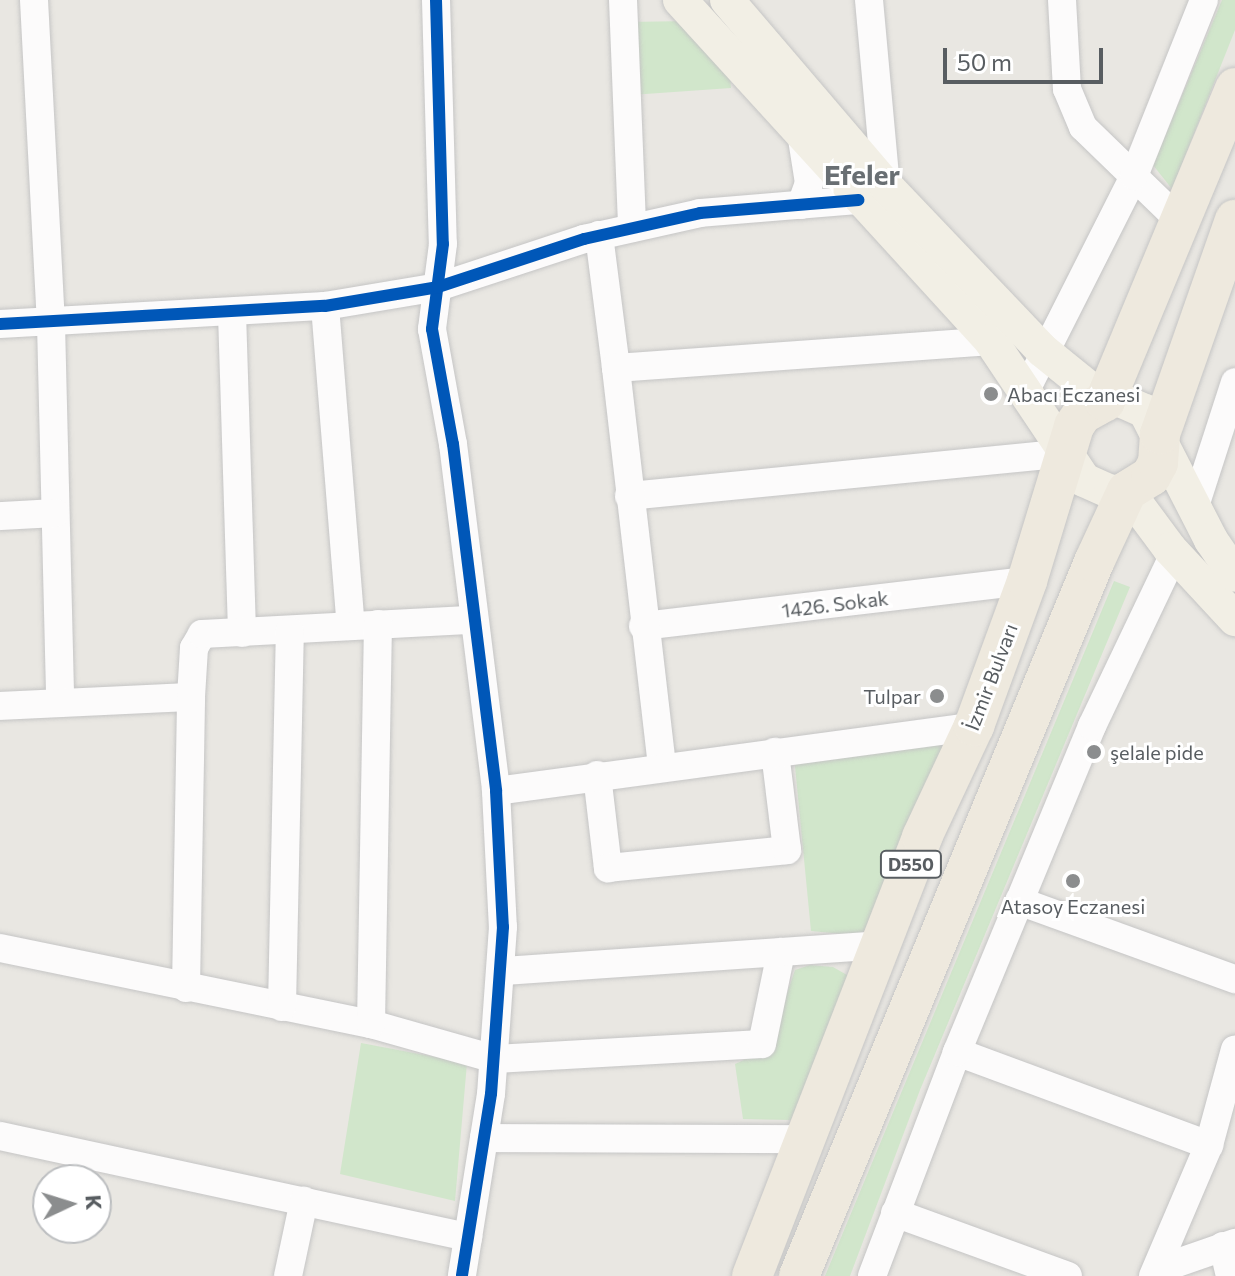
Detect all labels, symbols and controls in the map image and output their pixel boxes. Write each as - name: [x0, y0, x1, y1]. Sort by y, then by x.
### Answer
- scale bar: [947, 32, 1107, 82]
- text: 50 m: [957, 47, 1012, 76]
- district label: Efeler: [824, 157, 900, 191]
- place label: Abacı Eczanesi: [1007, 382, 1140, 406]
- marker: Abacı Eczanesi: [982, 385, 1000, 403]
- street label: 1426. Sokak: [780, 586, 890, 622]
- street label: İzmir Bulvarı: [960, 620, 1022, 734]
- place label: Tulpar: [863, 684, 921, 708]
- marker: Tulpar: [928, 687, 946, 705]
- place label: şelale pide: [1110, 740, 1204, 764]
- marker: şelale pide: [1085, 743, 1103, 761]
- road number: D550: [879, 850, 943, 878]
- marker: Atasoy Eczanesi: [1064, 872, 1082, 890]
- place label: Atasoy Eczanesi: [1001, 894, 1145, 918]
- north arrow: [32, 1164, 112, 1244]
- text: K: [80, 1194, 108, 1211]

